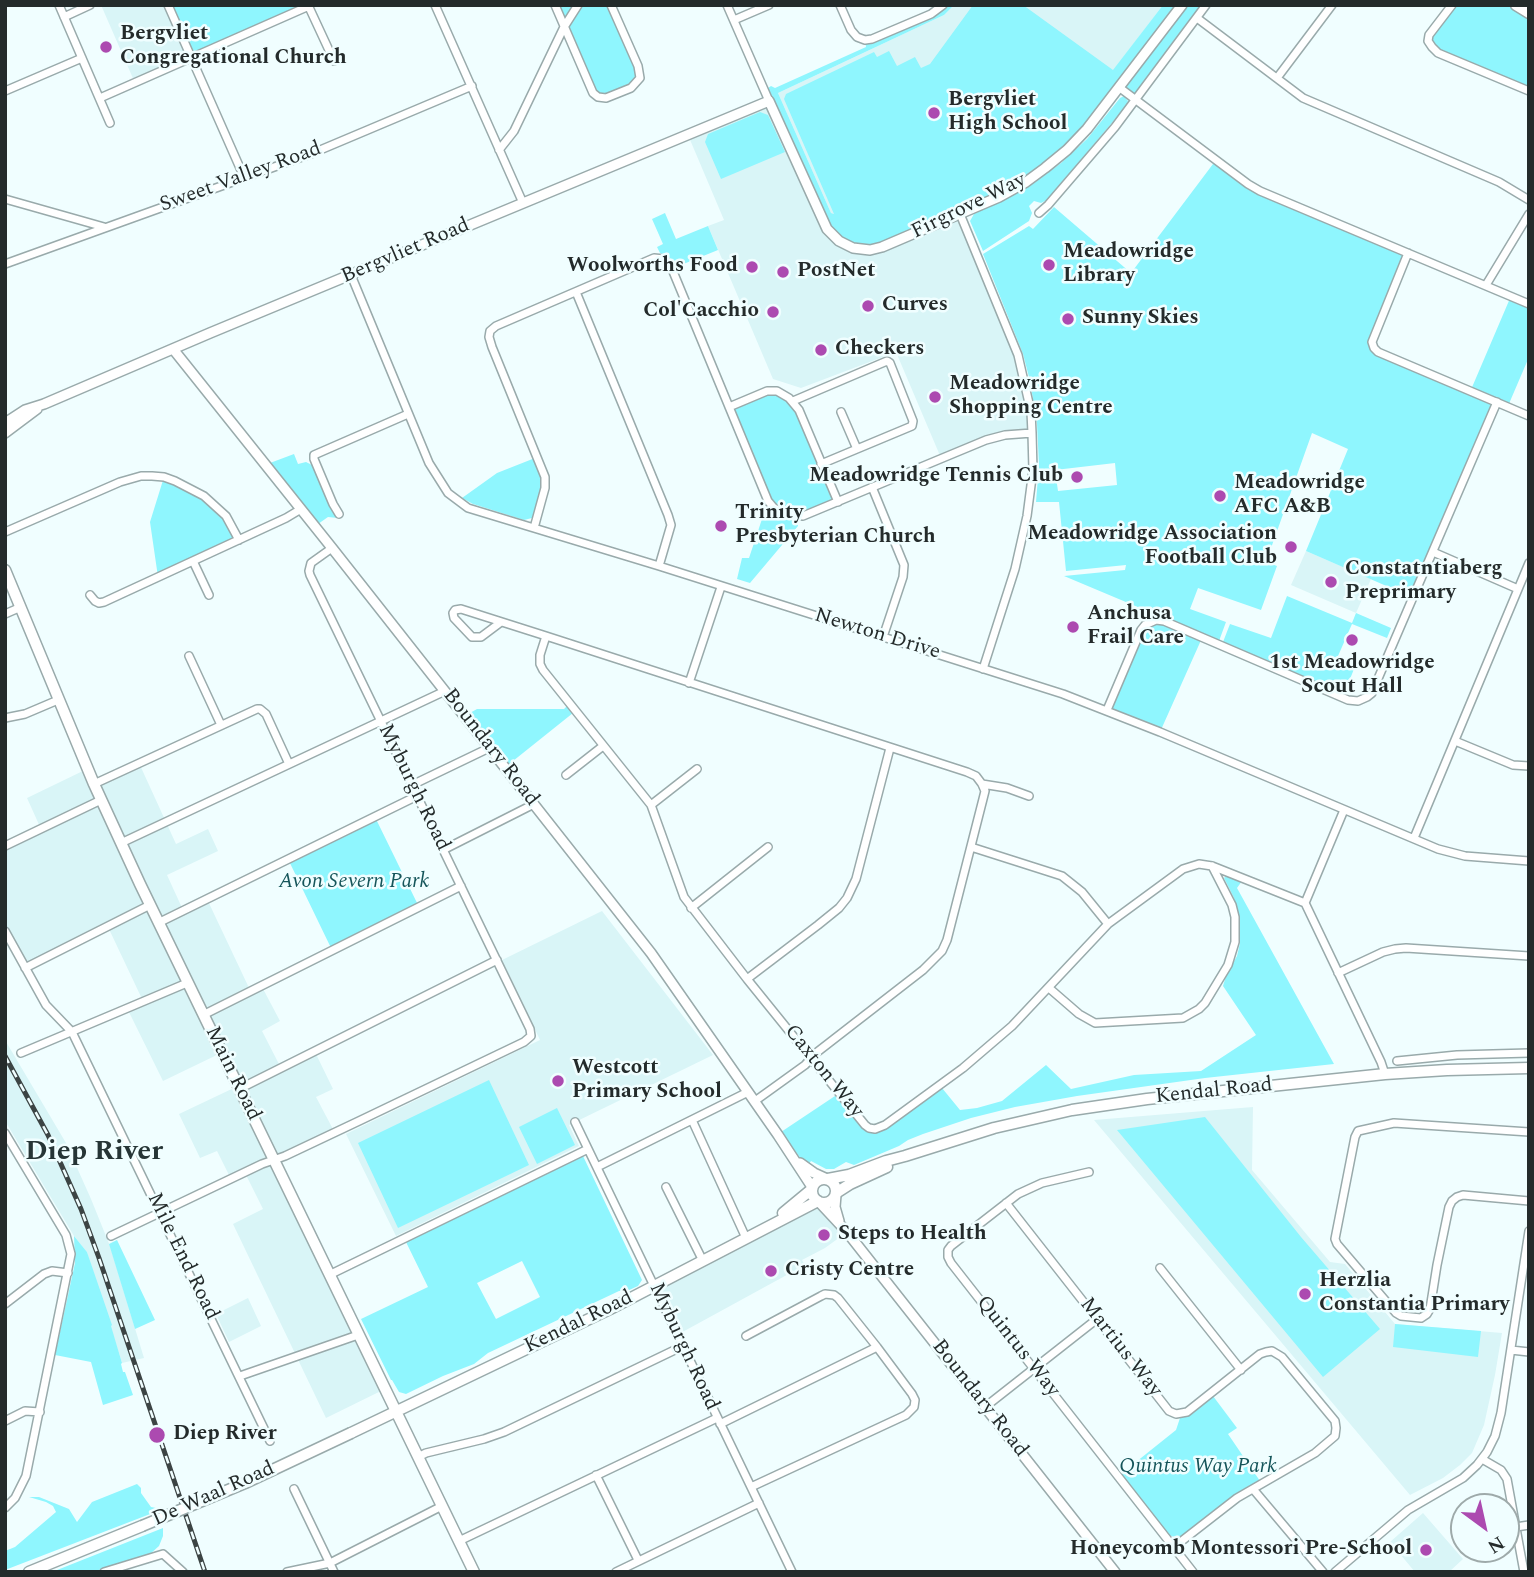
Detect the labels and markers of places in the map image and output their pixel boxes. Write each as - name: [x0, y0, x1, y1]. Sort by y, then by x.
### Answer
- place label: Bergvliet Congregational Church: [120, 22, 347, 72]
- marker: Bergvliet Congregational Church: [98, 39, 114, 55]
- place label: Bergvliet High School: [948, 88, 1067, 138]
- marker: Bergvliet High School: [926, 105, 942, 121]
- place label: Meadowridge Library: [1063, 240, 1194, 290]
- place label: Woolworths Food: [567, 254, 738, 280]
- marker: Meadowridge Library: [1041, 257, 1057, 273]
- marker: Woolworths Food: [744, 259, 760, 275]
- place label: PostNet: [797, 259, 875, 285]
- marker: PostNet: [775, 264, 791, 280]
- place label: Curves: [882, 293, 948, 319]
- marker: Curves: [860, 298, 876, 314]
- place label: Col'Cacchio: [643, 299, 759, 325]
- marker: Col'Cacchio: [765, 304, 781, 320]
- place label: Sunny Skies: [1082, 306, 1199, 332]
- marker: Sunny Skies: [1060, 311, 1076, 327]
- place label: Checkers: [835, 337, 924, 363]
- marker: Checkers: [813, 342, 829, 358]
- place label: Meadowridge Shopping Centre: [949, 372, 1113, 422]
- marker: Meadowridge Shopping Centre: [927, 389, 943, 405]
- place label: Meadowridge Tennis Club: [809, 464, 1063, 490]
- marker: Meadowridge Tennis Club: [1069, 469, 1085, 485]
- place label: Meadowridge AFC A&B: [1234, 471, 1365, 521]
- marker: Meadowridge AFC A&B: [1212, 488, 1228, 504]
- place label: Trinity Presbyterian Church: [735, 501, 936, 551]
- marker: Trinity Presbyterian Church: [713, 518, 729, 534]
- place label: Meadowridge Association Football Club: [1027, 522, 1277, 572]
- marker: Meadowridge Association Football Club: [1283, 539, 1299, 555]
- place label: Constatntiaberg Preprimary: [1345, 557, 1503, 607]
- marker: Constatntiaberg Preprimary: [1323, 574, 1339, 590]
- place label: Anchusa Frail Care: [1087, 602, 1184, 652]
- marker: Anchusa Frail Care: [1065, 619, 1081, 635]
- marker: 1st Meadowridge Scout Hall: [1344, 632, 1360, 648]
- place label: 1st Meadowridge Scout Hall: [1269, 651, 1435, 701]
- place label: Westcott Primary School: [572, 1056, 722, 1106]
- marker: Westcott Primary School: [550, 1073, 566, 1089]
- place label: Steps to Health: [838, 1222, 987, 1248]
- marker: Steps to Health: [816, 1227, 832, 1243]
- place label: Cristy Centre: [785, 1258, 914, 1284]
- marker: Cristy Centre: [763, 1263, 779, 1279]
- place label: Herzlia Constantia Primary: [1319, 1269, 1510, 1319]
- marker: Herzlia Constantia Primary: [1297, 1286, 1313, 1302]
- place label: Diep River: [173, 1422, 277, 1448]
- marker: Diep River: [147, 1425, 167, 1445]
- place label: Honeycomb Montessori Pre-School: [1070, 1537, 1412, 1563]
- marker: Honeycomb Montessori Pre-School: [1418, 1542, 1434, 1558]

